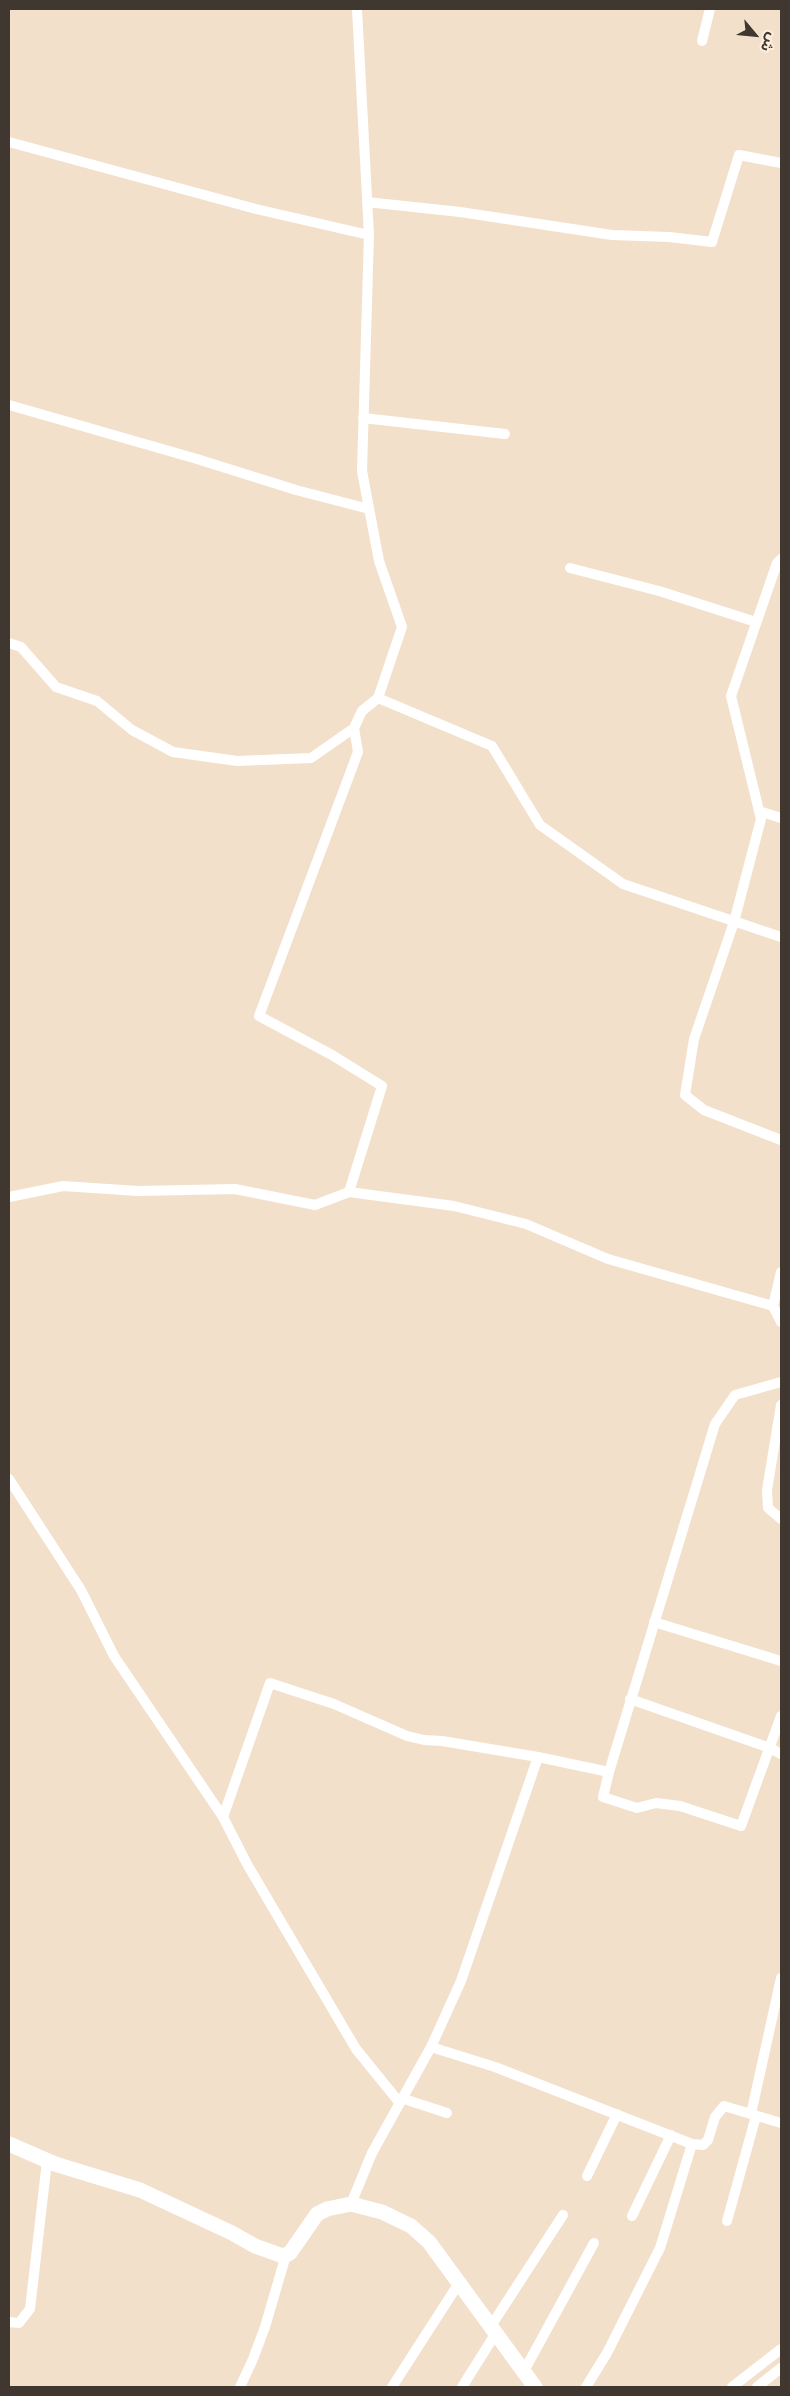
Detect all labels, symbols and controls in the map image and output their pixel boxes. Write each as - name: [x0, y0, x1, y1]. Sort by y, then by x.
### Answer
- north arrow: [730, 10, 780, 60]
- text: ش: [757, 30, 781, 55]

